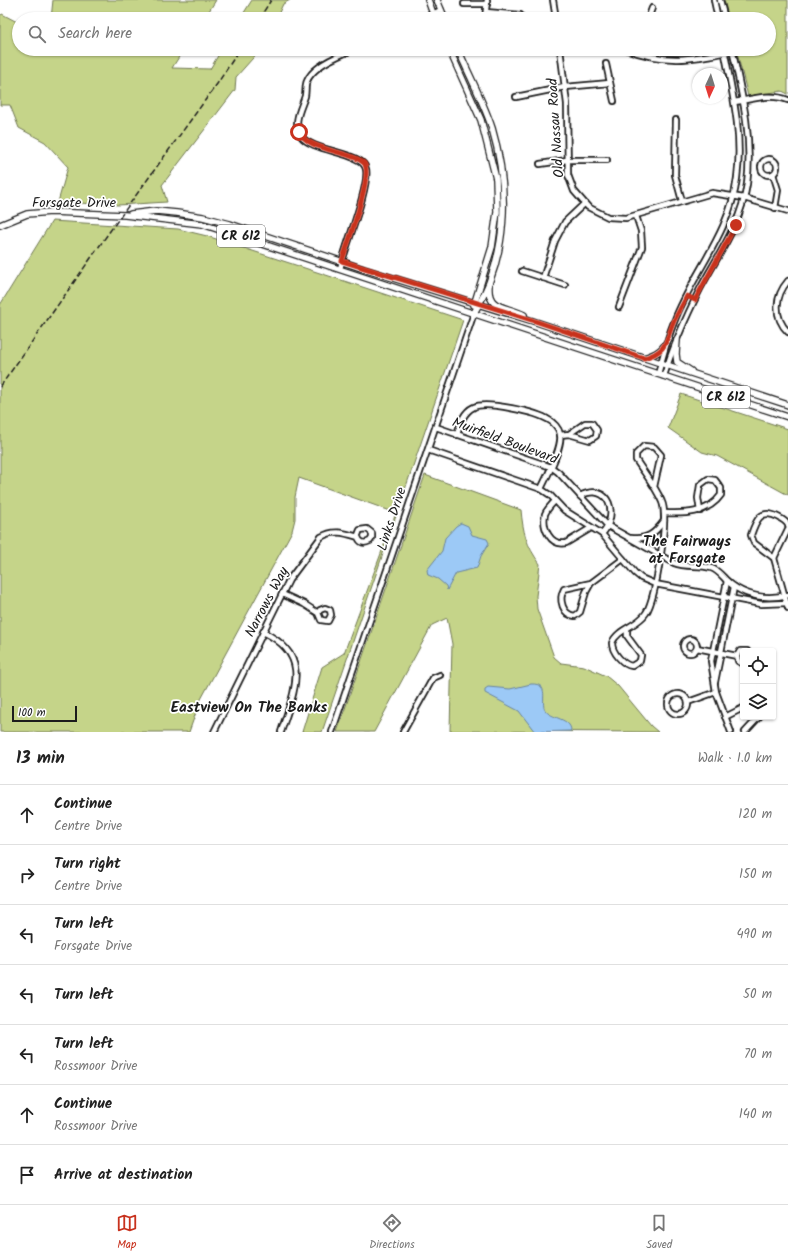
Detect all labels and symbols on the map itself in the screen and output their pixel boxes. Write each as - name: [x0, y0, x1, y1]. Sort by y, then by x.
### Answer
- north arrow: [692, 68, 728, 104]
- street label: Old Nassau Road: [541, 77, 570, 178]
- route start: [290, 123, 308, 141]
- street label: Forsgate Drive: [32, 192, 117, 214]
- route end: [727, 216, 745, 234]
- road number: CR 612: [217, 225, 265, 247]
- road number: CR 612: [702, 386, 750, 408]
- street label: Muirfield Boulevard: [449, 412, 562, 471]
- street label: Links Drive: [371, 484, 413, 554]
- district label: The Fairways at Forsgate: [643, 530, 731, 571]
- street label: Narrows Way: [239, 563, 295, 641]
- district label: Eastview On The Banks: [171, 696, 327, 720]
- scale bar: [12, 704, 77, 723]

